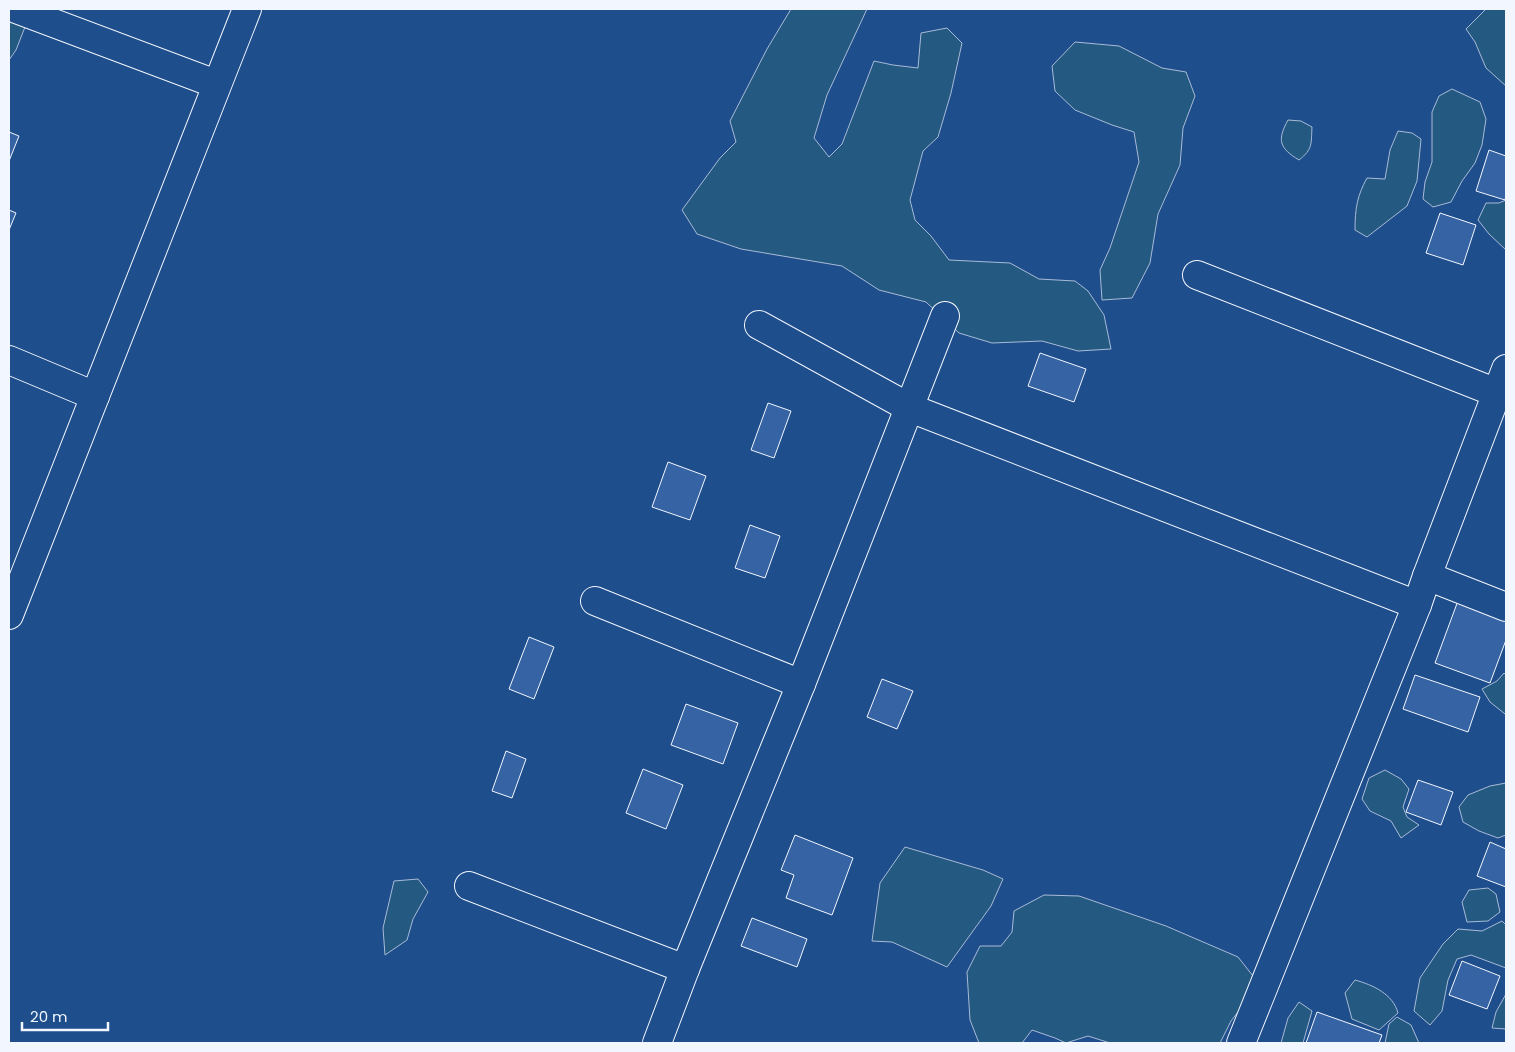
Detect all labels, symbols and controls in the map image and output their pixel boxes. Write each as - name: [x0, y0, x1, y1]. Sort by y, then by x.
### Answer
- scale bar: [22, 1000, 109, 1032]
- text: 20 m: [30, 1006, 68, 1027]

